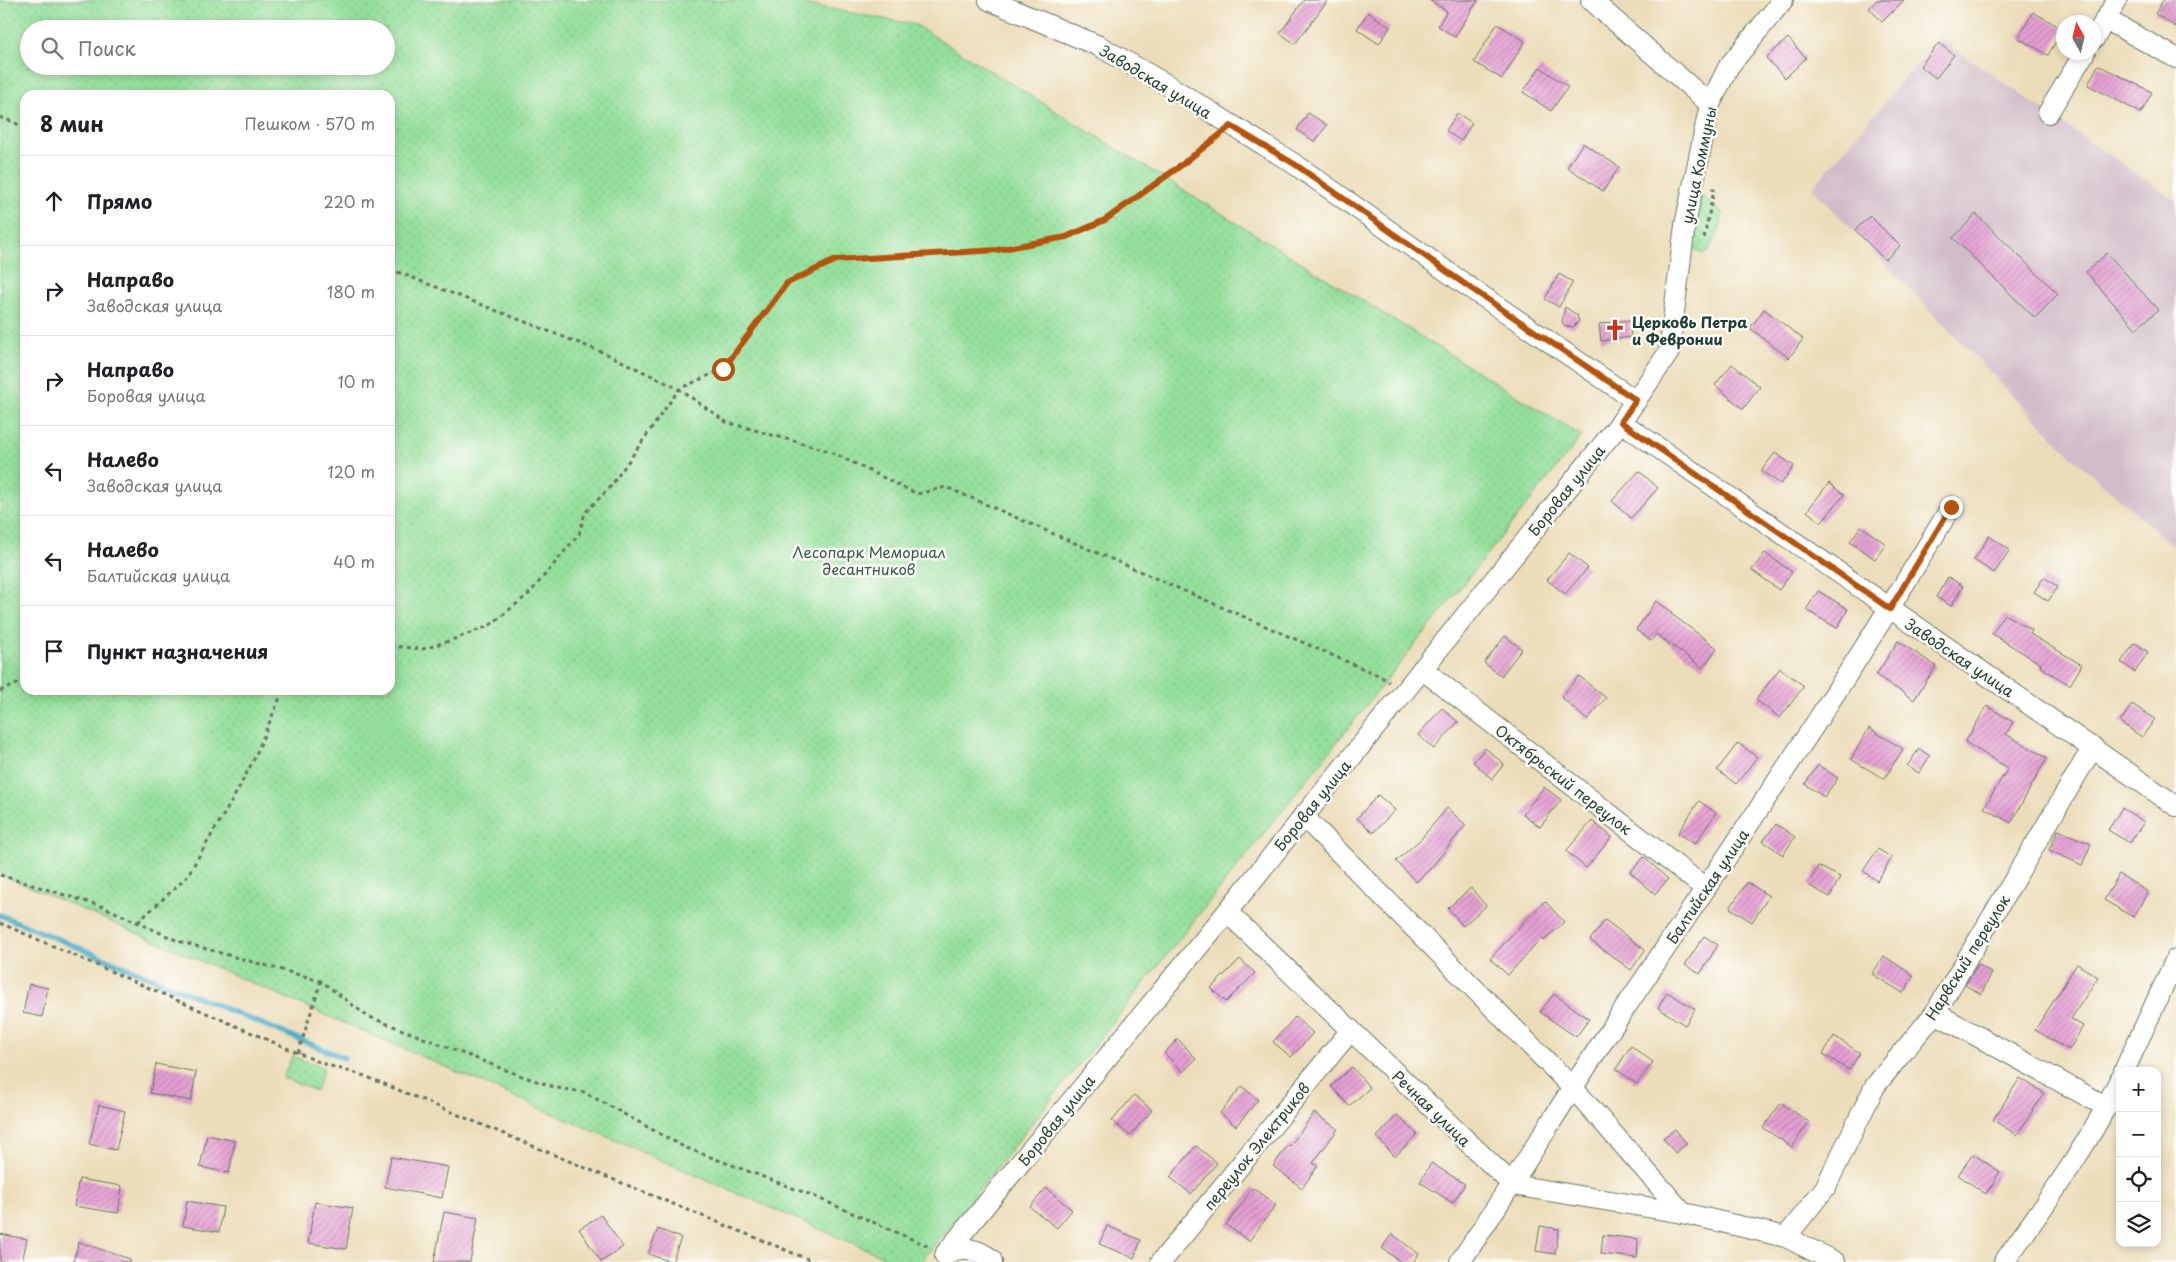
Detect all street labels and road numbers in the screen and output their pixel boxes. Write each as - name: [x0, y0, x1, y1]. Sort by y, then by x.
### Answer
- street label: Заводская улица: [1096, 38, 1217, 124]
- street label: улица Коммуны: [1674, 104, 1722, 226]
- street label: Боровая улица: [1522, 439, 1610, 540]
- street label: Заводская улица: [1901, 612, 2019, 702]
- street label: Октябрьский переулок: [1491, 718, 1637, 840]
- street label: Боровая улица: [1268, 754, 1356, 855]
- street label: Балтийская улица: [1660, 823, 1754, 948]
- street label: Нарвский переулок: [1919, 890, 2015, 1024]
- street label: Речная улица: [1388, 1065, 1477, 1152]
- street label: Боровая улица: [1012, 1069, 1100, 1170]
- street label: переулок Электриков: [1197, 1077, 1315, 1215]

